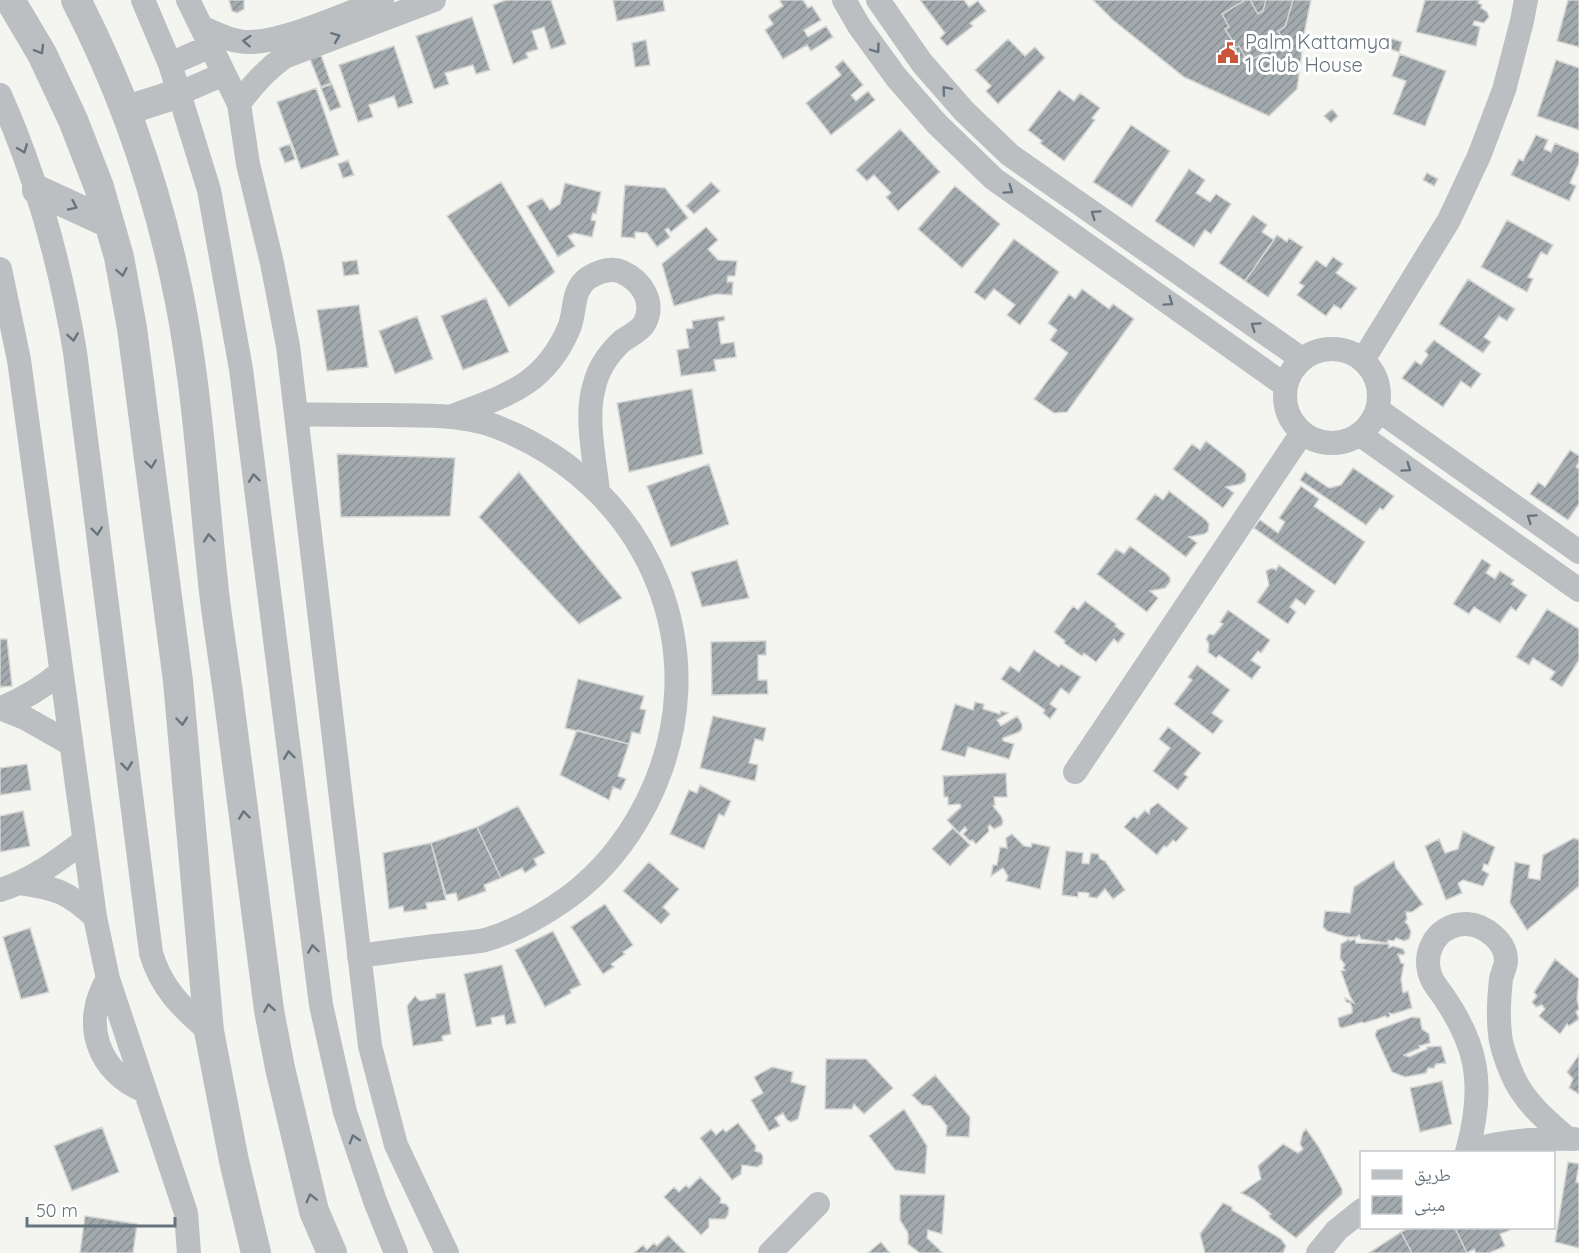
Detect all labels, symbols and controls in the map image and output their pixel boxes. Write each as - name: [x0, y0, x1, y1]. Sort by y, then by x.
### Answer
- place label: Palm Kattamya 1 Club House: [1245, 29, 1390, 77]
- one-way arrow: [330, 31, 341, 44]
- one-way arrow: [242, 34, 251, 47]
- public building icon: Palm Kattamya 1 Club House: [1216, 41, 1240, 65]
- one-way arrow: [869, 42, 880, 53]
- one-way arrow: [32, 44, 44, 54]
- one-way arrow: [942, 86, 953, 97]
- one-way arrow: [15, 143, 28, 154]
- one-way arrow: [1003, 183, 1014, 194]
- one-way arrow: [67, 199, 78, 211]
- one-way arrow: [1090, 210, 1101, 221]
- one-way arrow: [115, 267, 127, 276]
- one-way arrow: [1162, 295, 1173, 306]
- one-way arrow: [1250, 322, 1261, 333]
- one-way arrow: [66, 333, 78, 342]
- one-way arrow: [144, 460, 156, 469]
- one-way arrow: [1400, 461, 1411, 472]
- one-way arrow: [249, 474, 261, 483]
- one-way arrow: [1527, 514, 1538, 525]
- one-way arrow: [90, 526, 103, 535]
- one-way arrow: [203, 533, 216, 542]
- one-way arrow: [175, 716, 188, 725]
- one-way arrow: [283, 751, 296, 760]
- one-way arrow: [121, 761, 133, 770]
- one-way arrow: [238, 810, 250, 819]
- one-way arrow: [307, 944, 320, 953]
- one-way arrow: [263, 1003, 276, 1013]
- one-way arrow: [349, 1134, 361, 1145]
- legend: [1360, 1151, 1555, 1229]
- text: طريق: [1414, 1163, 1451, 1186]
- scale bar: [27, 1190, 176, 1228]
- one-way arrow: [306, 1193, 319, 1203]
- text: مبنى: [1414, 1193, 1445, 1216]
- text: 50 m: [36, 1199, 78, 1222]

